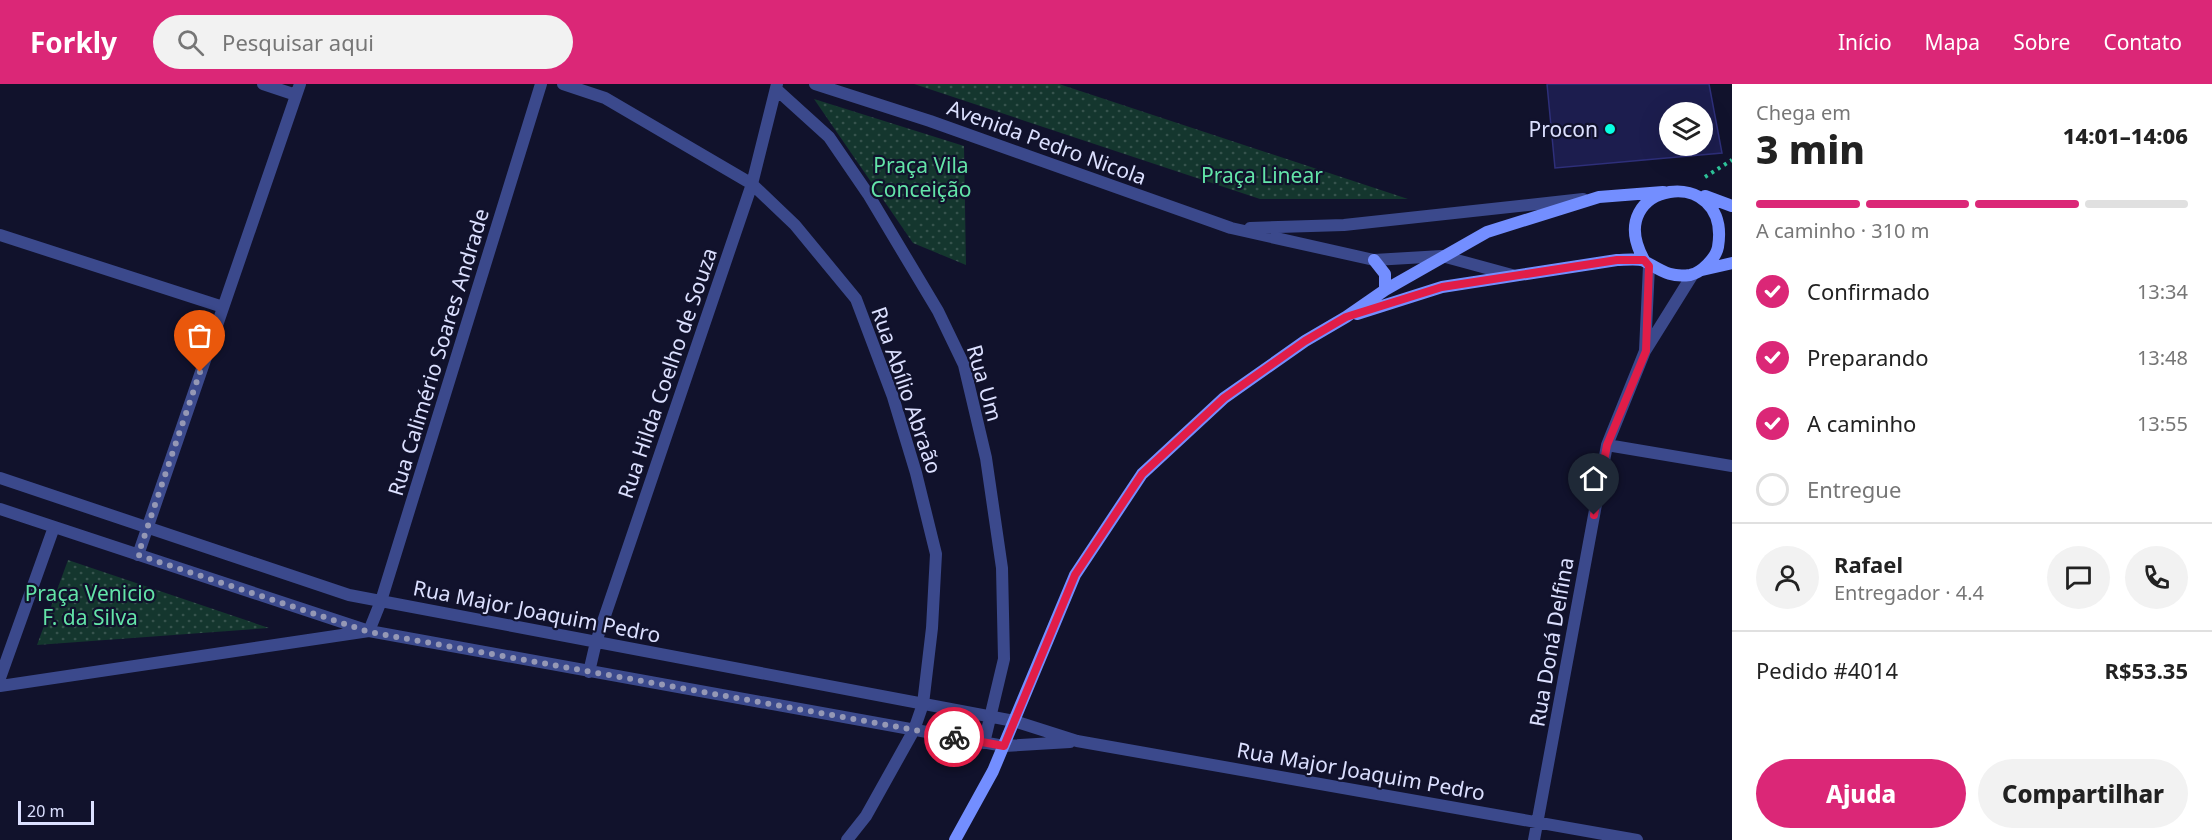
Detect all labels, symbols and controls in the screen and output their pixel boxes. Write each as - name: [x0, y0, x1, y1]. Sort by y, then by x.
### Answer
- search box: [153, 15, 573, 69]
- text: Forkly: [30, 23, 117, 61]
- icon: search: [174, 26, 207, 59]
- text: Pesquisar aqui: [222, 27, 374, 57]
- text: Início: [1838, 28, 1892, 56]
- text: Mapa: [1925, 28, 1980, 56]
- text: Sobre: [2013, 28, 2070, 56]
- text: Contato: [2103, 28, 2182, 56]
- street label: Avenida Pedro Nicola: [944, 93, 1150, 191]
- text: Chega em: [1756, 99, 1851, 126]
- map controls: [1659, 102, 1713, 156]
- button: layers: [1659, 102, 1713, 156]
- place label: Procon: [1529, 115, 1598, 143]
- text: 14:01–14:06: [2063, 120, 2188, 150]
- marker: Procon: [1603, 122, 1617, 136]
- text: 3 min: [1756, 122, 1865, 175]
- park label: Praça Vila Conceição: [871, 151, 971, 203]
- park label: Praça Linear: [1201, 161, 1323, 189]
- street label: Rua Calimério Soares Andrade: [381, 205, 495, 499]
- text: A caminho · 310 m: [1756, 217, 1929, 244]
- street label: Rua Hilda Coelho de Souza: [611, 244, 723, 502]
- icon: check: [1756, 275, 1789, 308]
- text: Confirmado: [1807, 276, 1930, 306]
- text: 13:34: [2137, 278, 2188, 305]
- street label: Rua Abílio Abraão: [865, 303, 949, 477]
- pin: [174, 310, 225, 372]
- icon: bag: [183, 319, 216, 352]
- icon: check: [1756, 341, 1789, 374]
- street label: Rua Um: [961, 342, 1009, 424]
- text: Preparando: [1807, 342, 1929, 372]
- text: 13:48: [2137, 344, 2188, 371]
- icon: check: [1756, 407, 1789, 440]
- text: A caminho: [1807, 408, 1916, 438]
- text: 13:55: [2137, 410, 2188, 437]
- pin: [1568, 453, 1619, 515]
- icon: home: [1577, 462, 1610, 495]
- text: Entregue: [1807, 474, 1901, 504]
- button: person: [1756, 546, 1819, 609]
- button: chat: [2047, 546, 2110, 609]
- button: phone: [2125, 546, 2188, 609]
- text: Rafael: [1834, 549, 1903, 579]
- street label: Rua Doná Delfina: [1522, 555, 1580, 729]
- street label: Rua Major Joaquim Pedro: [411, 573, 663, 649]
- park label: Praça Venicio F. da Silva: [25, 579, 155, 631]
- text: Entregador · 4.4: [1834, 579, 1984, 606]
- text: Pedido #4014: [1756, 655, 1898, 685]
- text: R$53.35: [2104, 655, 2188, 685]
- courier: [924, 707, 984, 767]
- icon: bike: [938, 721, 971, 754]
- street label: Rua Major Joaquim Pedro: [1235, 735, 1487, 807]
- button: Ajuda: [1756, 759, 1966, 828]
- button: Compartilhar: [1978, 759, 2188, 828]
- scale bar: [18, 798, 94, 826]
- text: 20 m: [27, 800, 64, 822]

